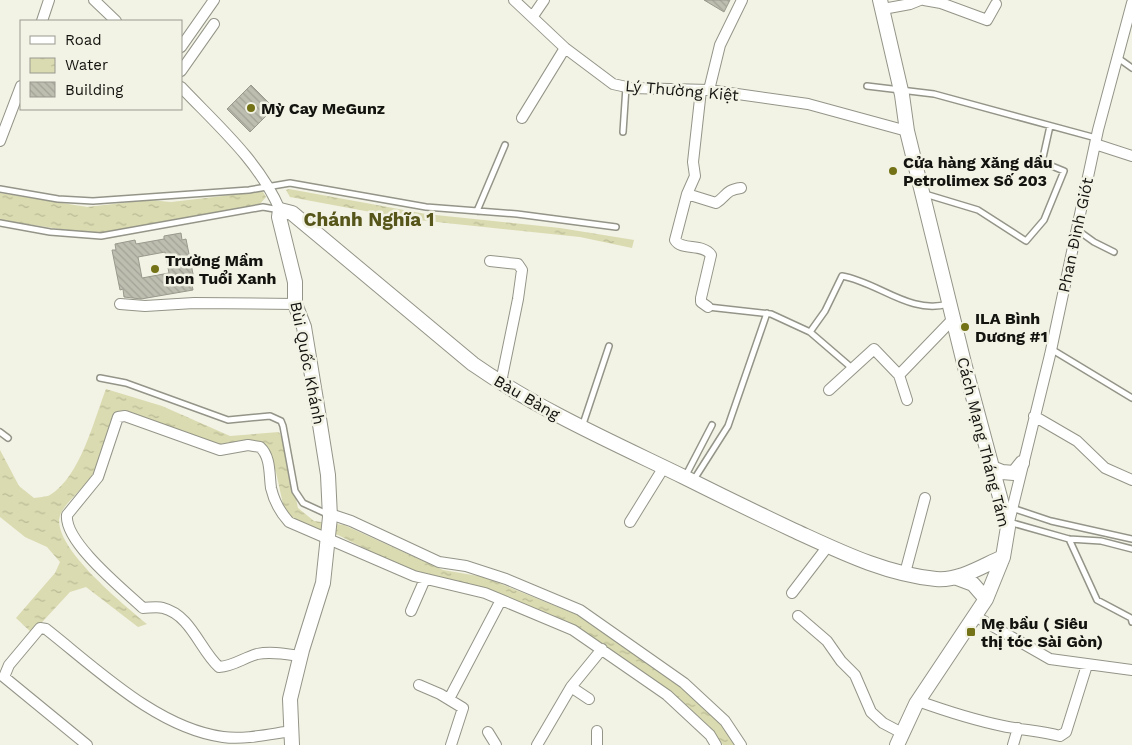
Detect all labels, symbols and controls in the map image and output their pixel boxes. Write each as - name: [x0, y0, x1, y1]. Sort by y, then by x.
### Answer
- legend: [20, 20, 182, 110]
- text: Road: [65, 31, 102, 49]
- text: Water: [65, 56, 108, 74]
- street label: Lý Thường Kiệt: [624, 76, 740, 105]
- text: Building: [65, 81, 123, 99]
- place label: Mỳ Cay MeGunz: [261, 99, 385, 118]
- marker: Mỳ Cay MeGunz: [245, 102, 257, 114]
- place label: Cửa hàng Xăng dầu Petrolimex Số 203: [903, 153, 1053, 190]
- marker: Cửa hàng Xăng dầu Petrolimex Số 203: [887, 165, 899, 177]
- street label: Phan Đình Giót: [1054, 175, 1097, 294]
- district label: Chánh Nghĩa 1: [304, 208, 434, 231]
- place label: Trường Mầm non Tuổi Xanh: [165, 251, 277, 288]
- marker: Trường Mầm non Tuổi Xanh: [149, 263, 161, 275]
- street label: Bùi Quốc Khánh: [286, 300, 329, 426]
- place label: ILA Bình Dương #1: [975, 309, 1048, 346]
- marker: ILA Bình Dương #1: [959, 321, 971, 333]
- street label: Cách Mạng Tháng Tám: [953, 355, 1014, 529]
- street label: Bàu Bàng: [490, 371, 563, 424]
- place label: Mẹ bầu ( Siêu thị tóc Sài Gòn): [981, 614, 1103, 651]
- marker: Mẹ bầu ( Siêu thị tóc Sài Gòn): [965, 626, 977, 638]

